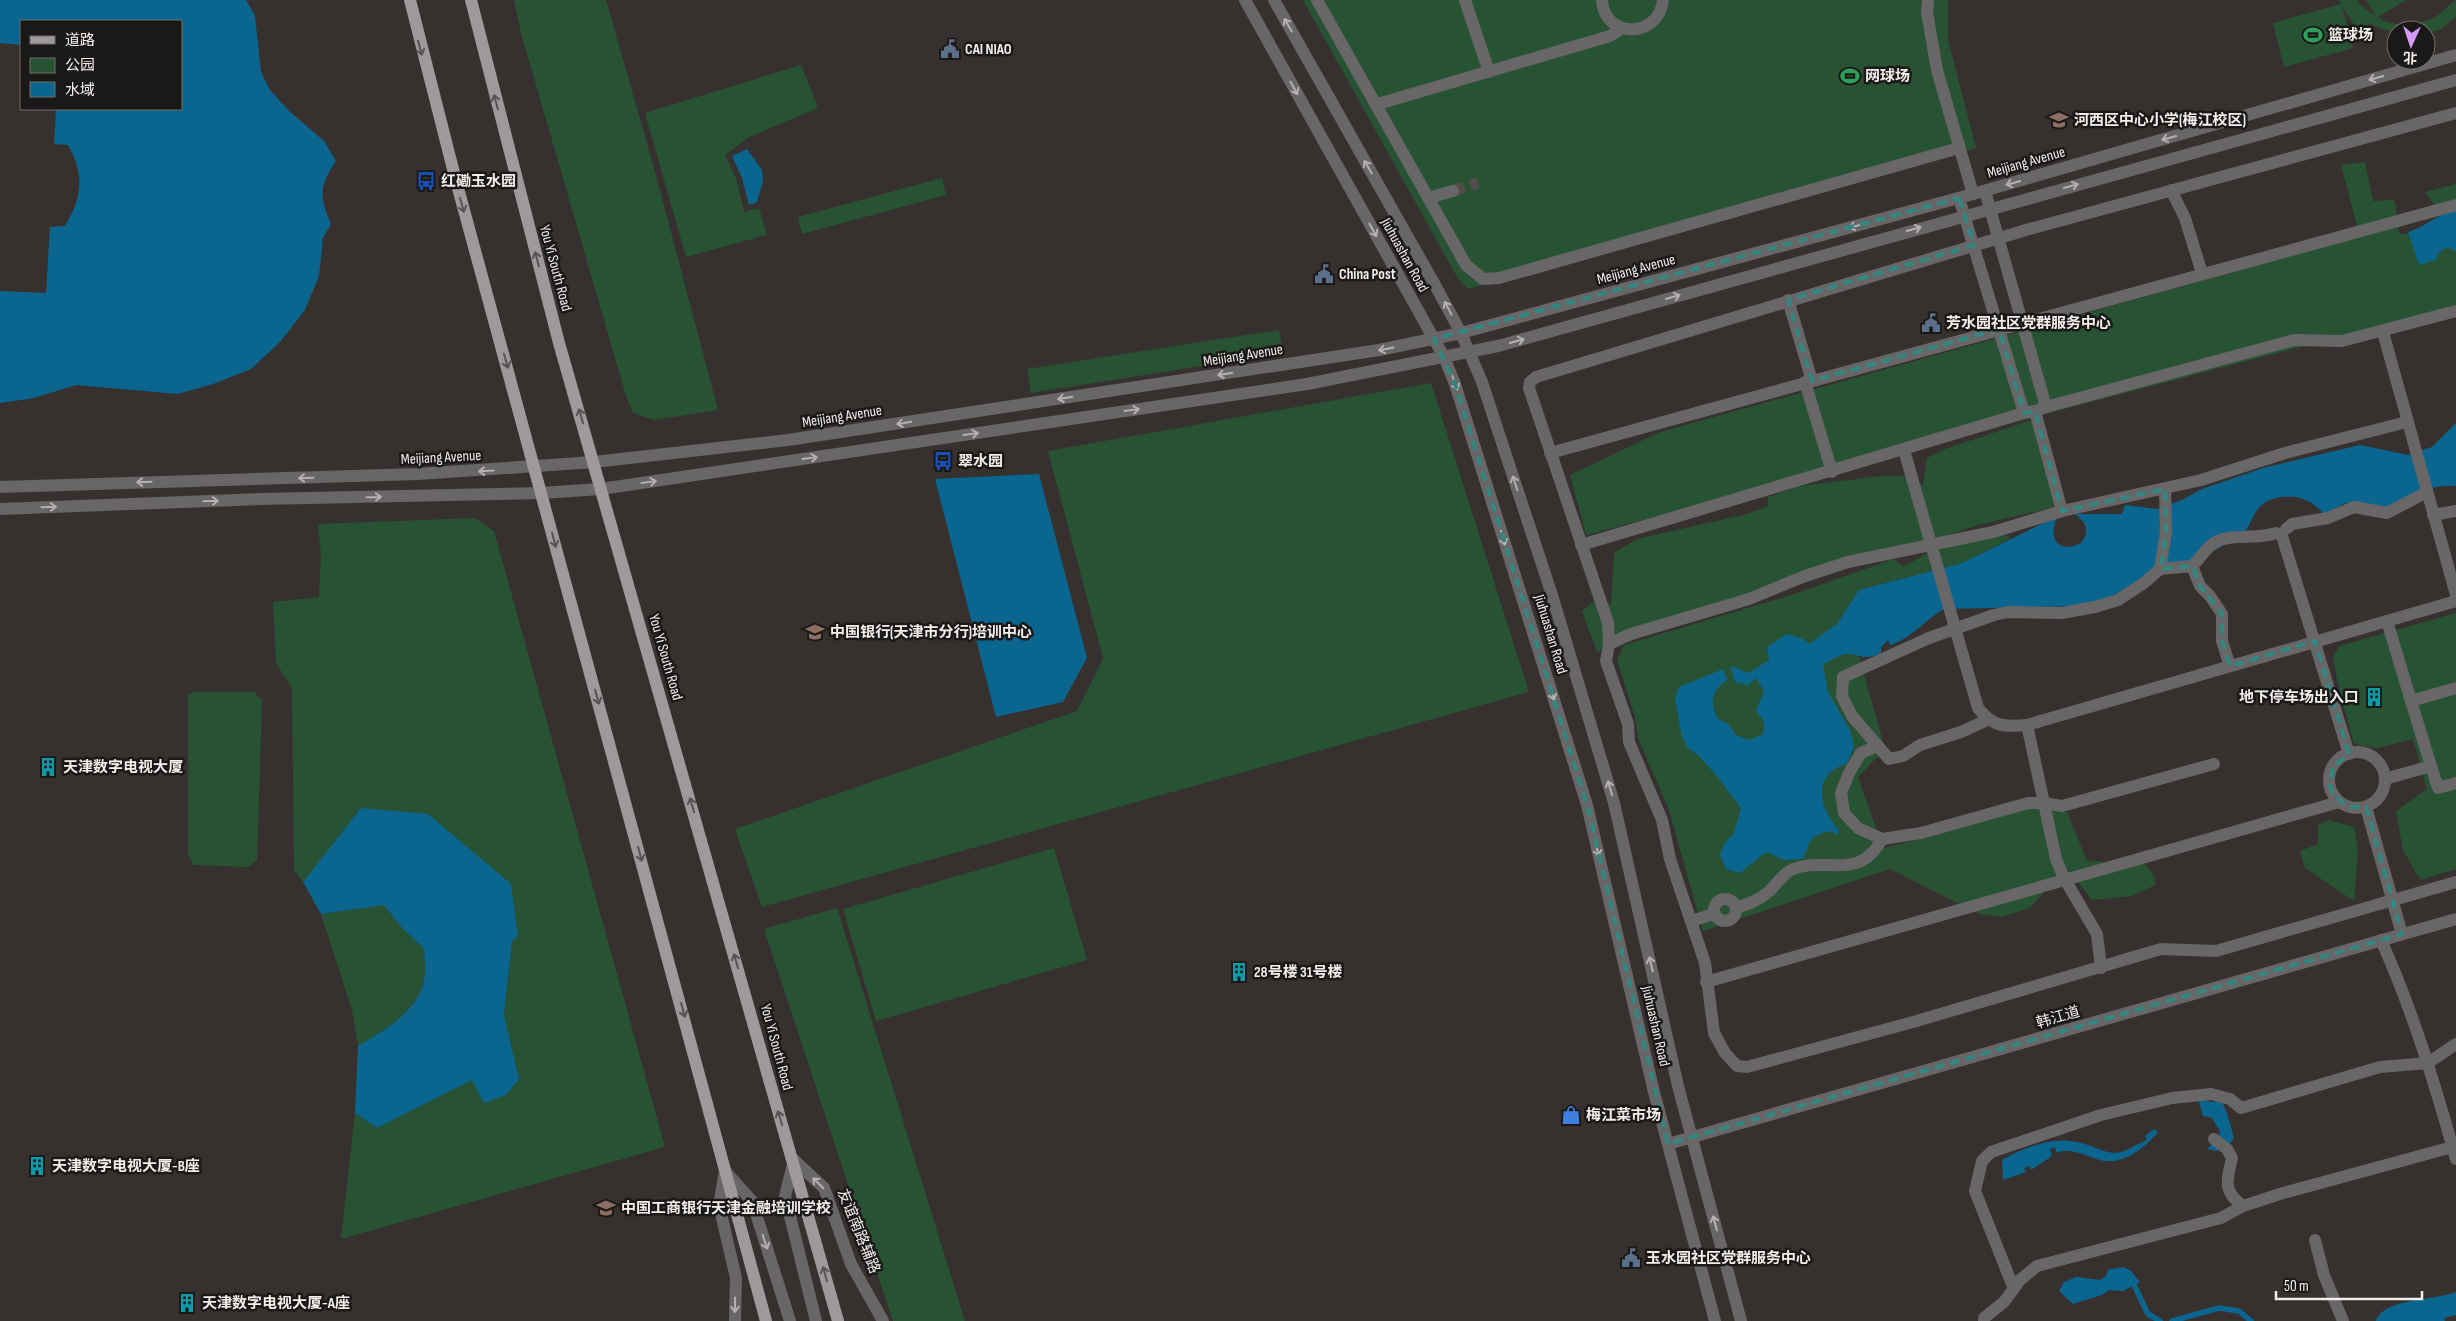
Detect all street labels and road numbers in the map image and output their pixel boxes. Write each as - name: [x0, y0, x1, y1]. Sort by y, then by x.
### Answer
- street label: Meijiang Avenue: [1985, 142, 2067, 183]
- street label: Jiuhuashan Road: [1376, 214, 1433, 296]
- street label: You Yi South Road: [535, 223, 576, 313]
- street label: Meijiang Avenue: [1595, 250, 1677, 289]
- street label: Meijiang Avenue: [1202, 340, 1284, 371]
- street label: Meijiang Avenue: [801, 401, 883, 432]
- street label: Meijiang Avenue: [400, 446, 482, 469]
- street label: Jiuhuashan Road: [1529, 591, 1572, 676]
- street label: You Yi South Road: [644, 612, 687, 702]
- street label: Jiuhuashan Road: [1637, 983, 1674, 1068]
- street label: You Yi South Road: [756, 1002, 797, 1092]
- street label: 韩江道: [2034, 1002, 2082, 1033]
- street label: 友谊南路辅路: [833, 1186, 884, 1276]

